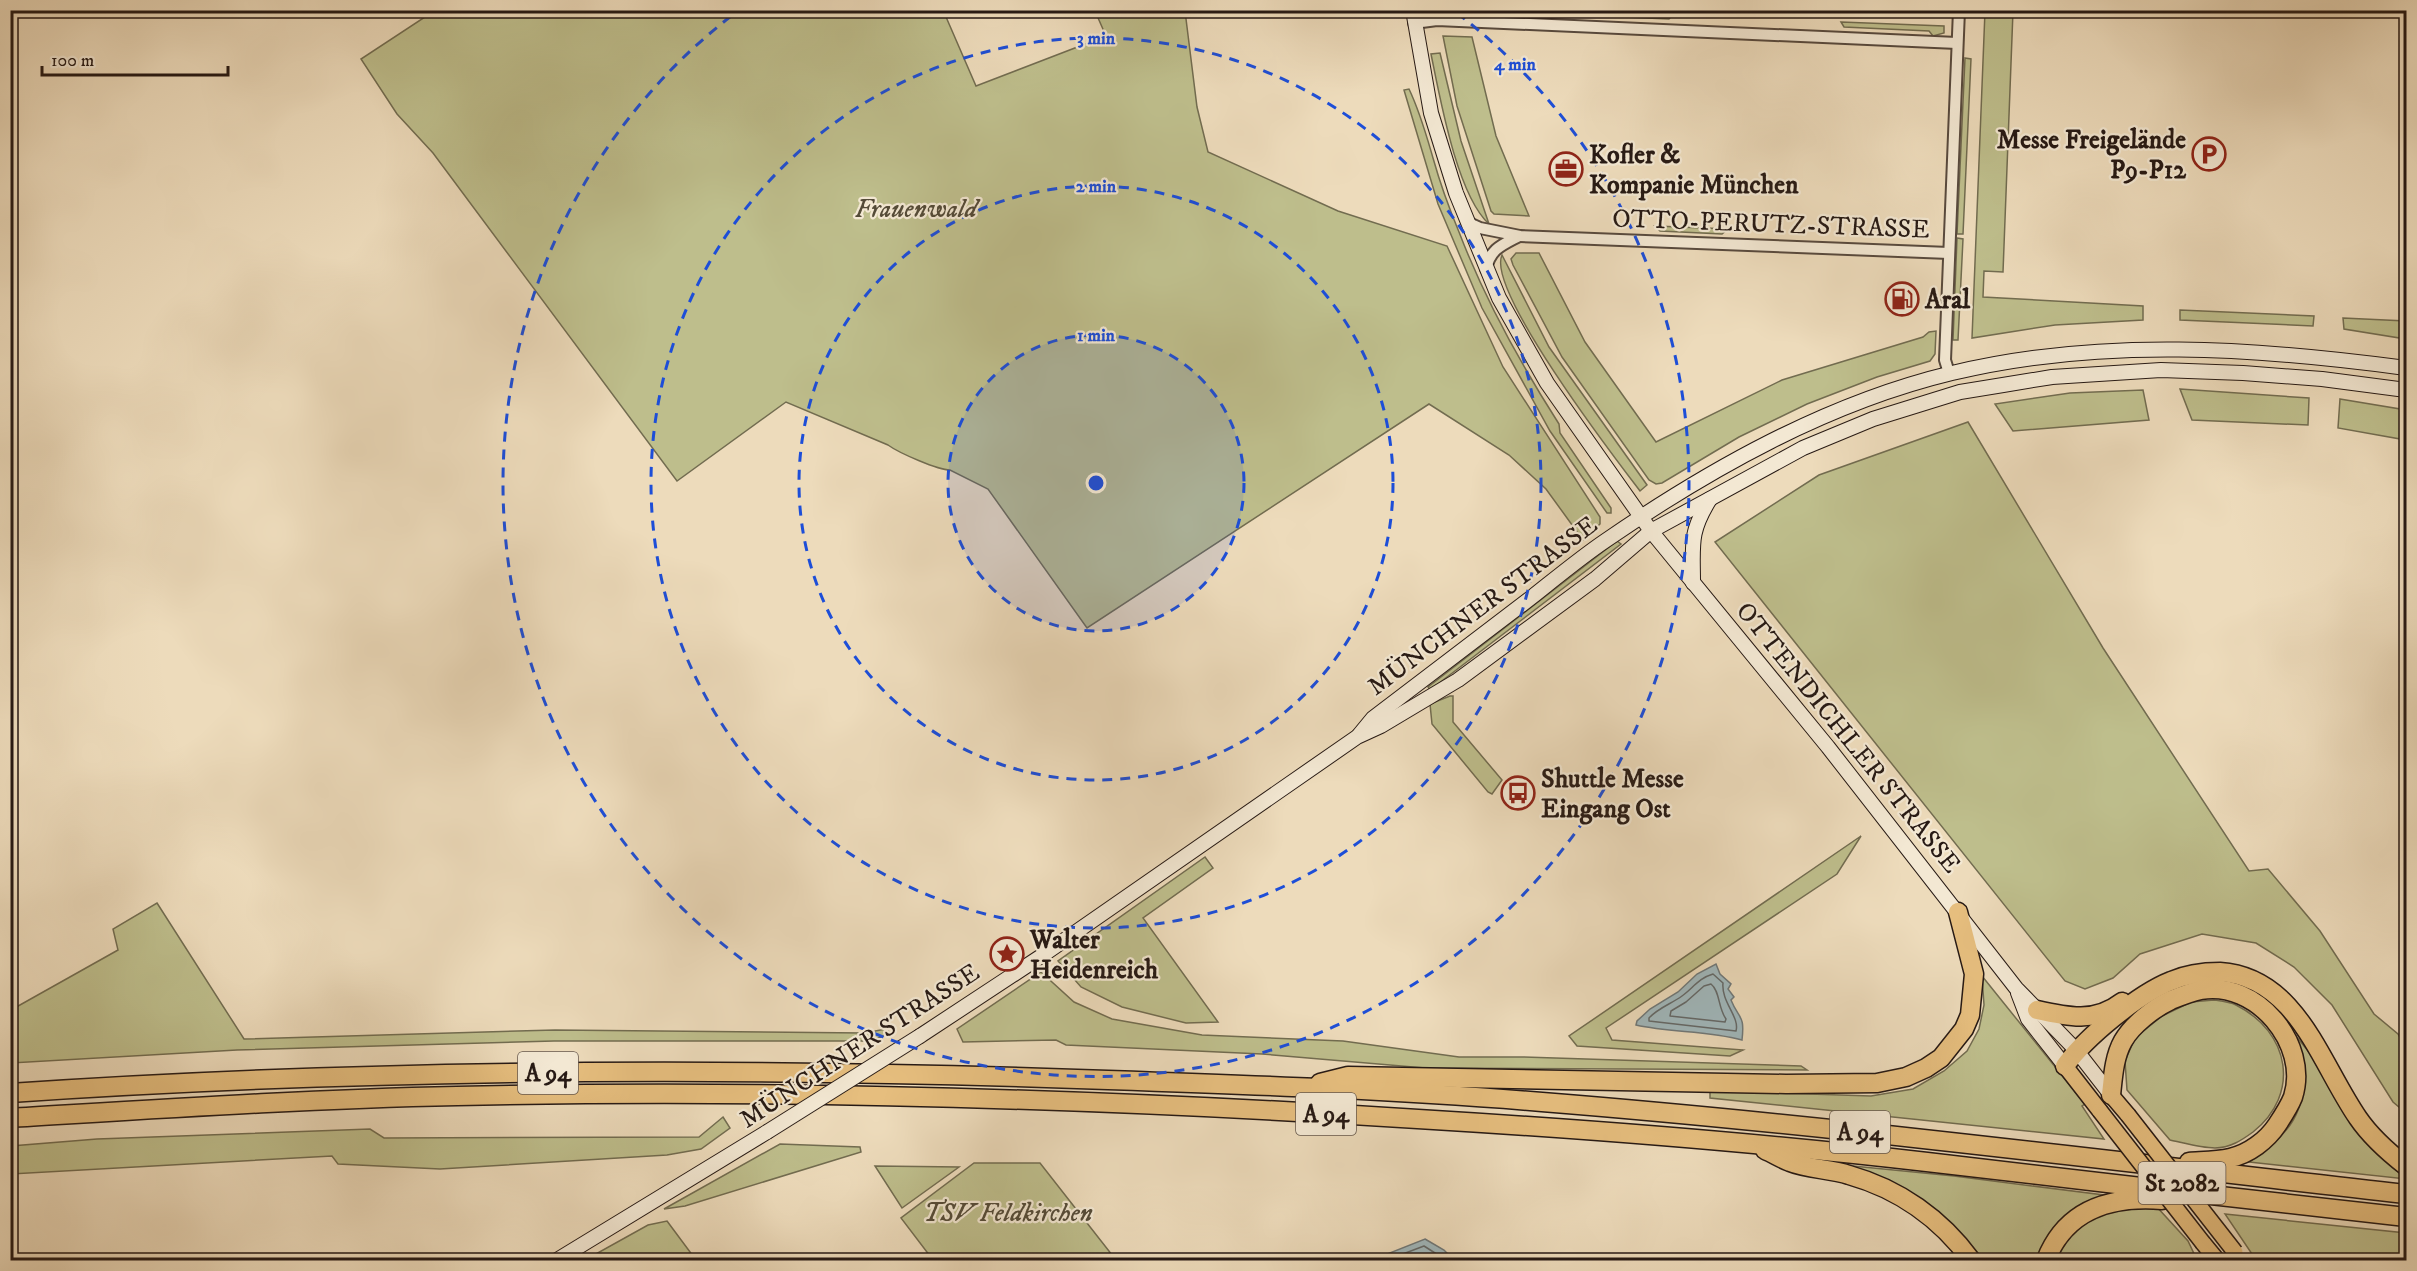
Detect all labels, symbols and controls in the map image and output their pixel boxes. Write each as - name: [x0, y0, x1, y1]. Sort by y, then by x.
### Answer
- text: 3 min: [1077, 28, 1116, 50]
- scale bar: [42, 39, 228, 77]
- text: 100 m: [51, 50, 94, 72]
- text: 4 min: [1493, 54, 1536, 76]
- place label: Messe Freigelände P9-P12: [1997, 124, 2187, 187]
- parking icon: Messe Freigelände P9-P12: [2191, 136, 2227, 172]
- place label: Kofler & Kompanie München: [1589, 139, 1799, 202]
- office icon: Kofler & Kompanie München: [1548, 151, 1584, 187]
- text: 2 min: [1076, 176, 1117, 198]
- park label: Frauenwald: [855, 193, 981, 226]
- street label: OTTO-PERUTZ-STRASSE: [1612, 202, 1930, 247]
- fuel station icon: Aral: [1884, 281, 1920, 317]
- place label: Aral: [1924, 284, 1971, 317]
- text: 1 min: [1077, 325, 1116, 347]
- centre of rings: [1086, 473, 1106, 493]
- street label: MÜNCHNER STRASSE: [1361, 509, 1604, 704]
- street label: OTTENDICHLER STRASSE: [1728, 596, 1968, 880]
- place label: Shuttle Messe Eingang Ost: [1541, 763, 1684, 826]
- bus stop icon: Shuttle Messe Eingang Ost: [1500, 775, 1536, 811]
- place label: Walter Heidenreich: [1029, 924, 1159, 987]
- place icon: Walter Heidenreich: [989, 936, 1025, 972]
- street label: MÜNCHNER STRASSE: [734, 956, 986, 1136]
- road number: A 94: [518, 1052, 578, 1094]
- road number: A 94: [1296, 1093, 1356, 1135]
- road number: A 94: [1830, 1111, 1890, 1153]
- road number: St 2082: [2138, 1162, 2226, 1204]
- park label: TSV Feldkirchen: [923, 1197, 1093, 1230]

